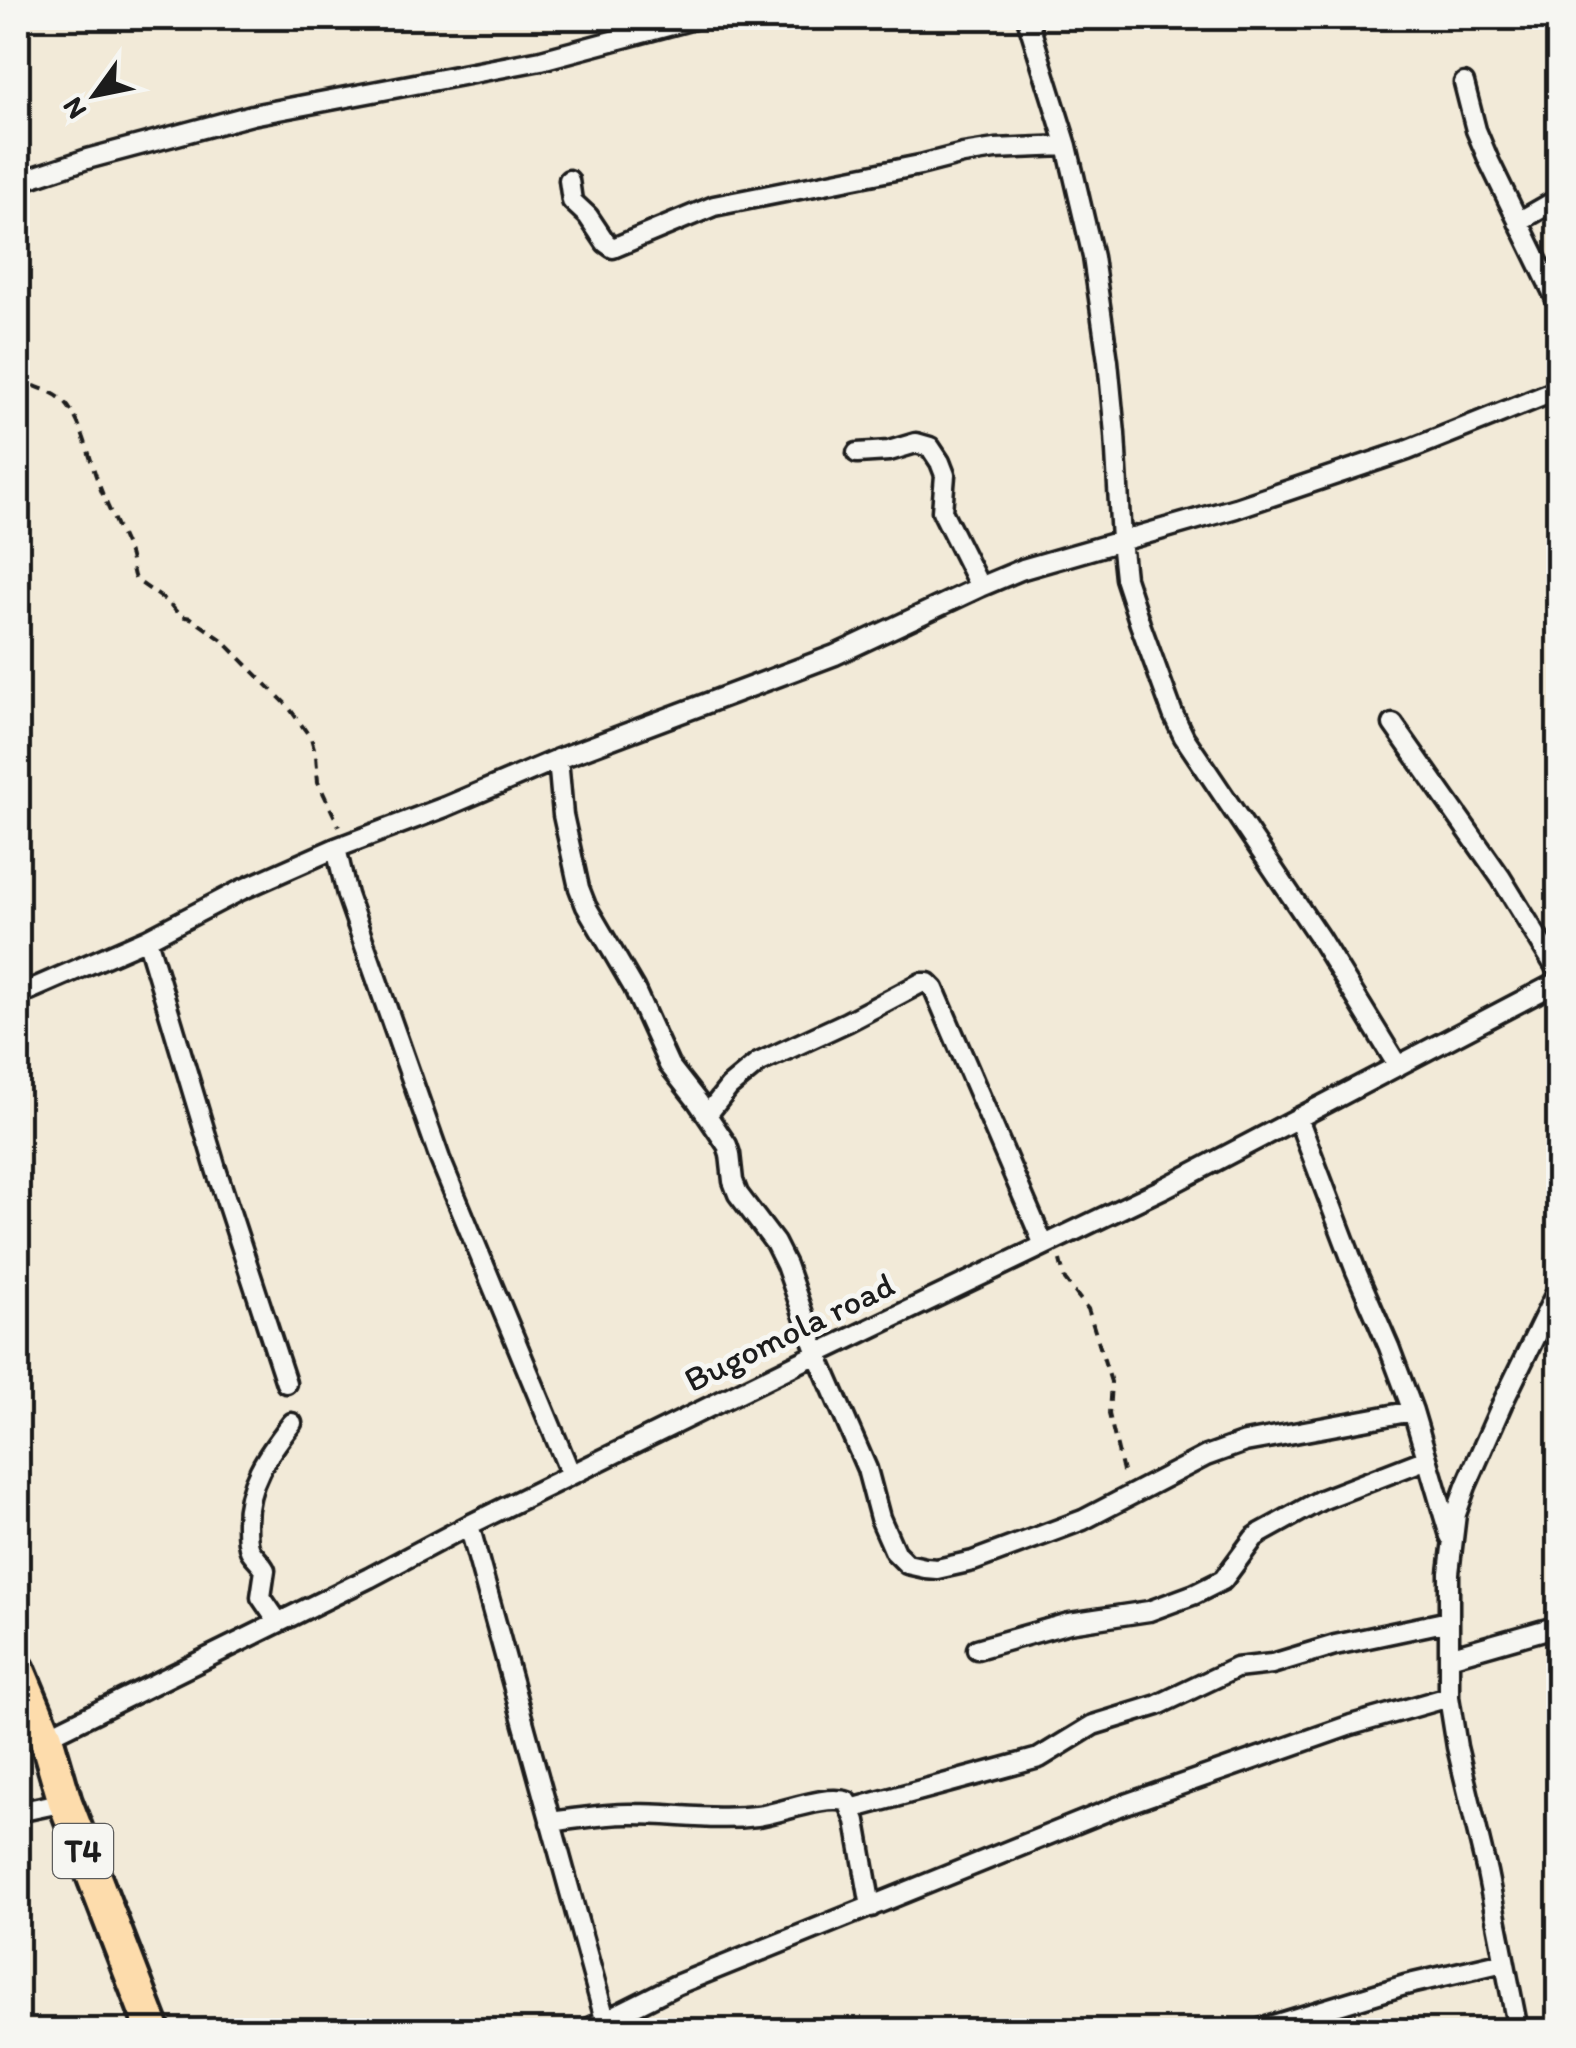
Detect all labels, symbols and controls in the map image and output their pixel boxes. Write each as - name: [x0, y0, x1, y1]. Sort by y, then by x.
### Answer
- north arrow: [45, 45, 145, 145]
- text: N: [55, 91, 93, 126]
- street label: Bugomola road: [677, 1263, 901, 1401]
- road number: T4: [53, 1824, 113, 1878]

